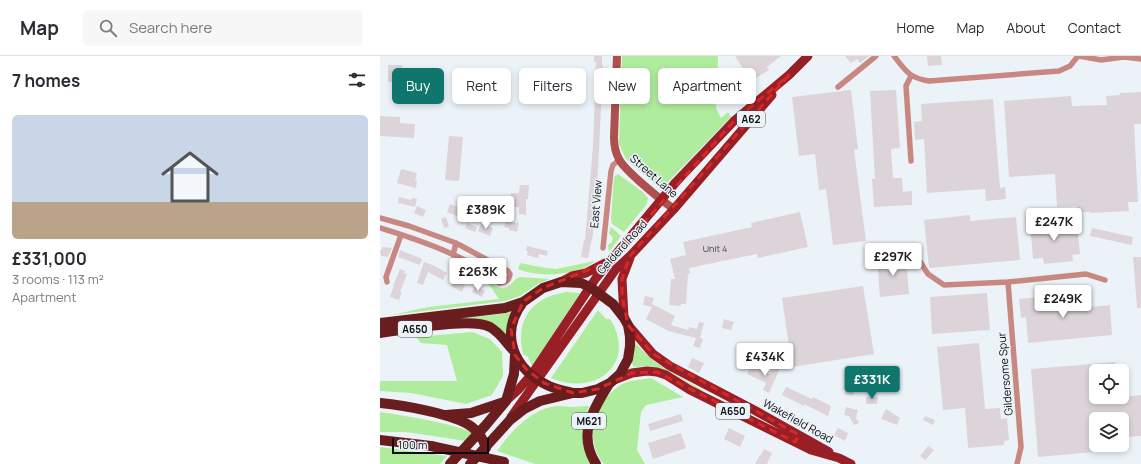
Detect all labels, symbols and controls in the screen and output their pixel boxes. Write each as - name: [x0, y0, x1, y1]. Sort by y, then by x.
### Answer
- search box: [83, 10, 363, 46]
- text: Map: [20, 15, 59, 41]
- icon: search: [97, 17, 119, 39]
- text: Search here: [129, 17, 212, 38]
- text: Home: [897, 18, 934, 37]
- text: Map: [956, 18, 984, 37]
- text: About: [1006, 18, 1046, 37]
- text: Contact: [1068, 18, 1121, 37]
- chip: Buy: [392, 68, 444, 104]
- chip: Rent: [452, 68, 511, 104]
- chip: Filters: [519, 68, 586, 104]
- chip: New: [594, 68, 650, 104]
- chip: Apartment: [658, 68, 756, 104]
- text: 7 homes: [12, 69, 80, 92]
- icon: filters: [346, 69, 368, 91]
- road number: A62: [737, 111, 765, 127]
- icon: home: [154, 141, 226, 213]
- street label: Street Lane: [627, 151, 682, 201]
- street label: East View: [586, 179, 605, 229]
- pin: £389K: [458, 196, 514, 230]
- text: £389K: [466, 200, 506, 218]
- pin: £247K: [1026, 208, 1082, 242]
- text: £247K: [1035, 212, 1073, 230]
- street label: Gelderd Road: [593, 216, 650, 277]
- house number: Unit 4: [703, 242, 727, 255]
- pin: £297K: [865, 243, 921, 277]
- text: £331,000: [12, 247, 87, 270]
- text: £297K: [874, 247, 912, 265]
- pin: £263K: [450, 258, 506, 292]
- text: £263K: [458, 262, 498, 280]
- text: 3 rooms · 113 m²: [12, 270, 104, 288]
- pin: £249K: [1035, 285, 1091, 319]
- text: Apartment: [12, 288, 76, 306]
- text: £249K: [1044, 289, 1082, 307]
- road number: A650: [398, 321, 432, 337]
- street label: Gildersome Spur: [993, 332, 1016, 416]
- pin: £434K: [737, 343, 793, 377]
- text: £434K: [745, 347, 785, 365]
- map controls: [1089, 364, 1129, 452]
- button: locate: [1089, 364, 1129, 404]
- pin: £331K: [844, 366, 900, 400]
- text: £331K: [854, 370, 890, 388]
- street label: Wakefield Road: [760, 395, 836, 446]
- road number: A650: [716, 403, 750, 419]
- button: layers: [1089, 412, 1129, 452]
- road number: M621: [572, 413, 606, 429]
- scale bar: [392, 436, 489, 455]
- text: 100 m: [398, 437, 427, 452]

